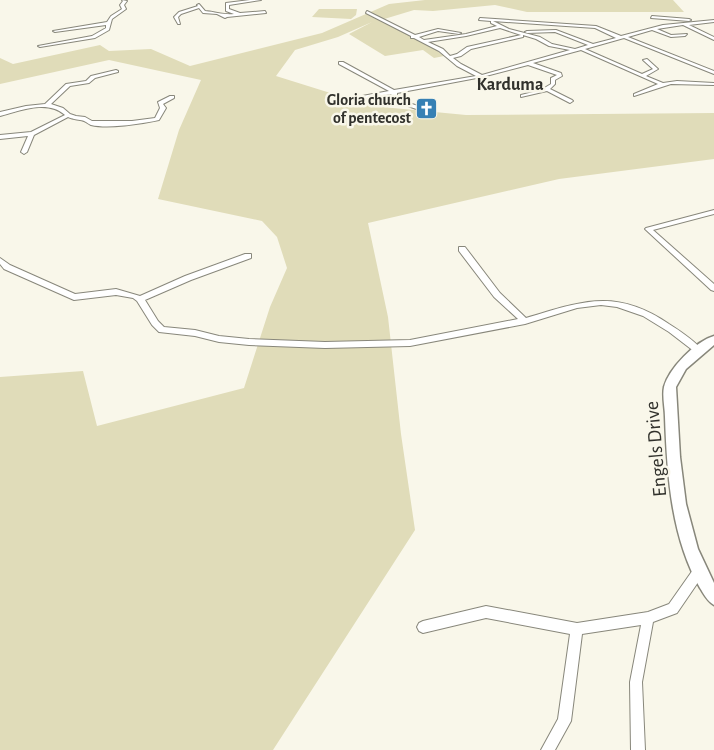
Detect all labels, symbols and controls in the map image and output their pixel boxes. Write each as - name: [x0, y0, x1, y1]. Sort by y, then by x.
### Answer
- district label: Karduma: [476, 76, 544, 94]
- place label: Gloria church of pentecost: [327, 92, 412, 126]
- church icon: Gloria church of pentecost: [415, 97, 439, 121]
- street label: Engels Drive: [642, 400, 670, 498]

